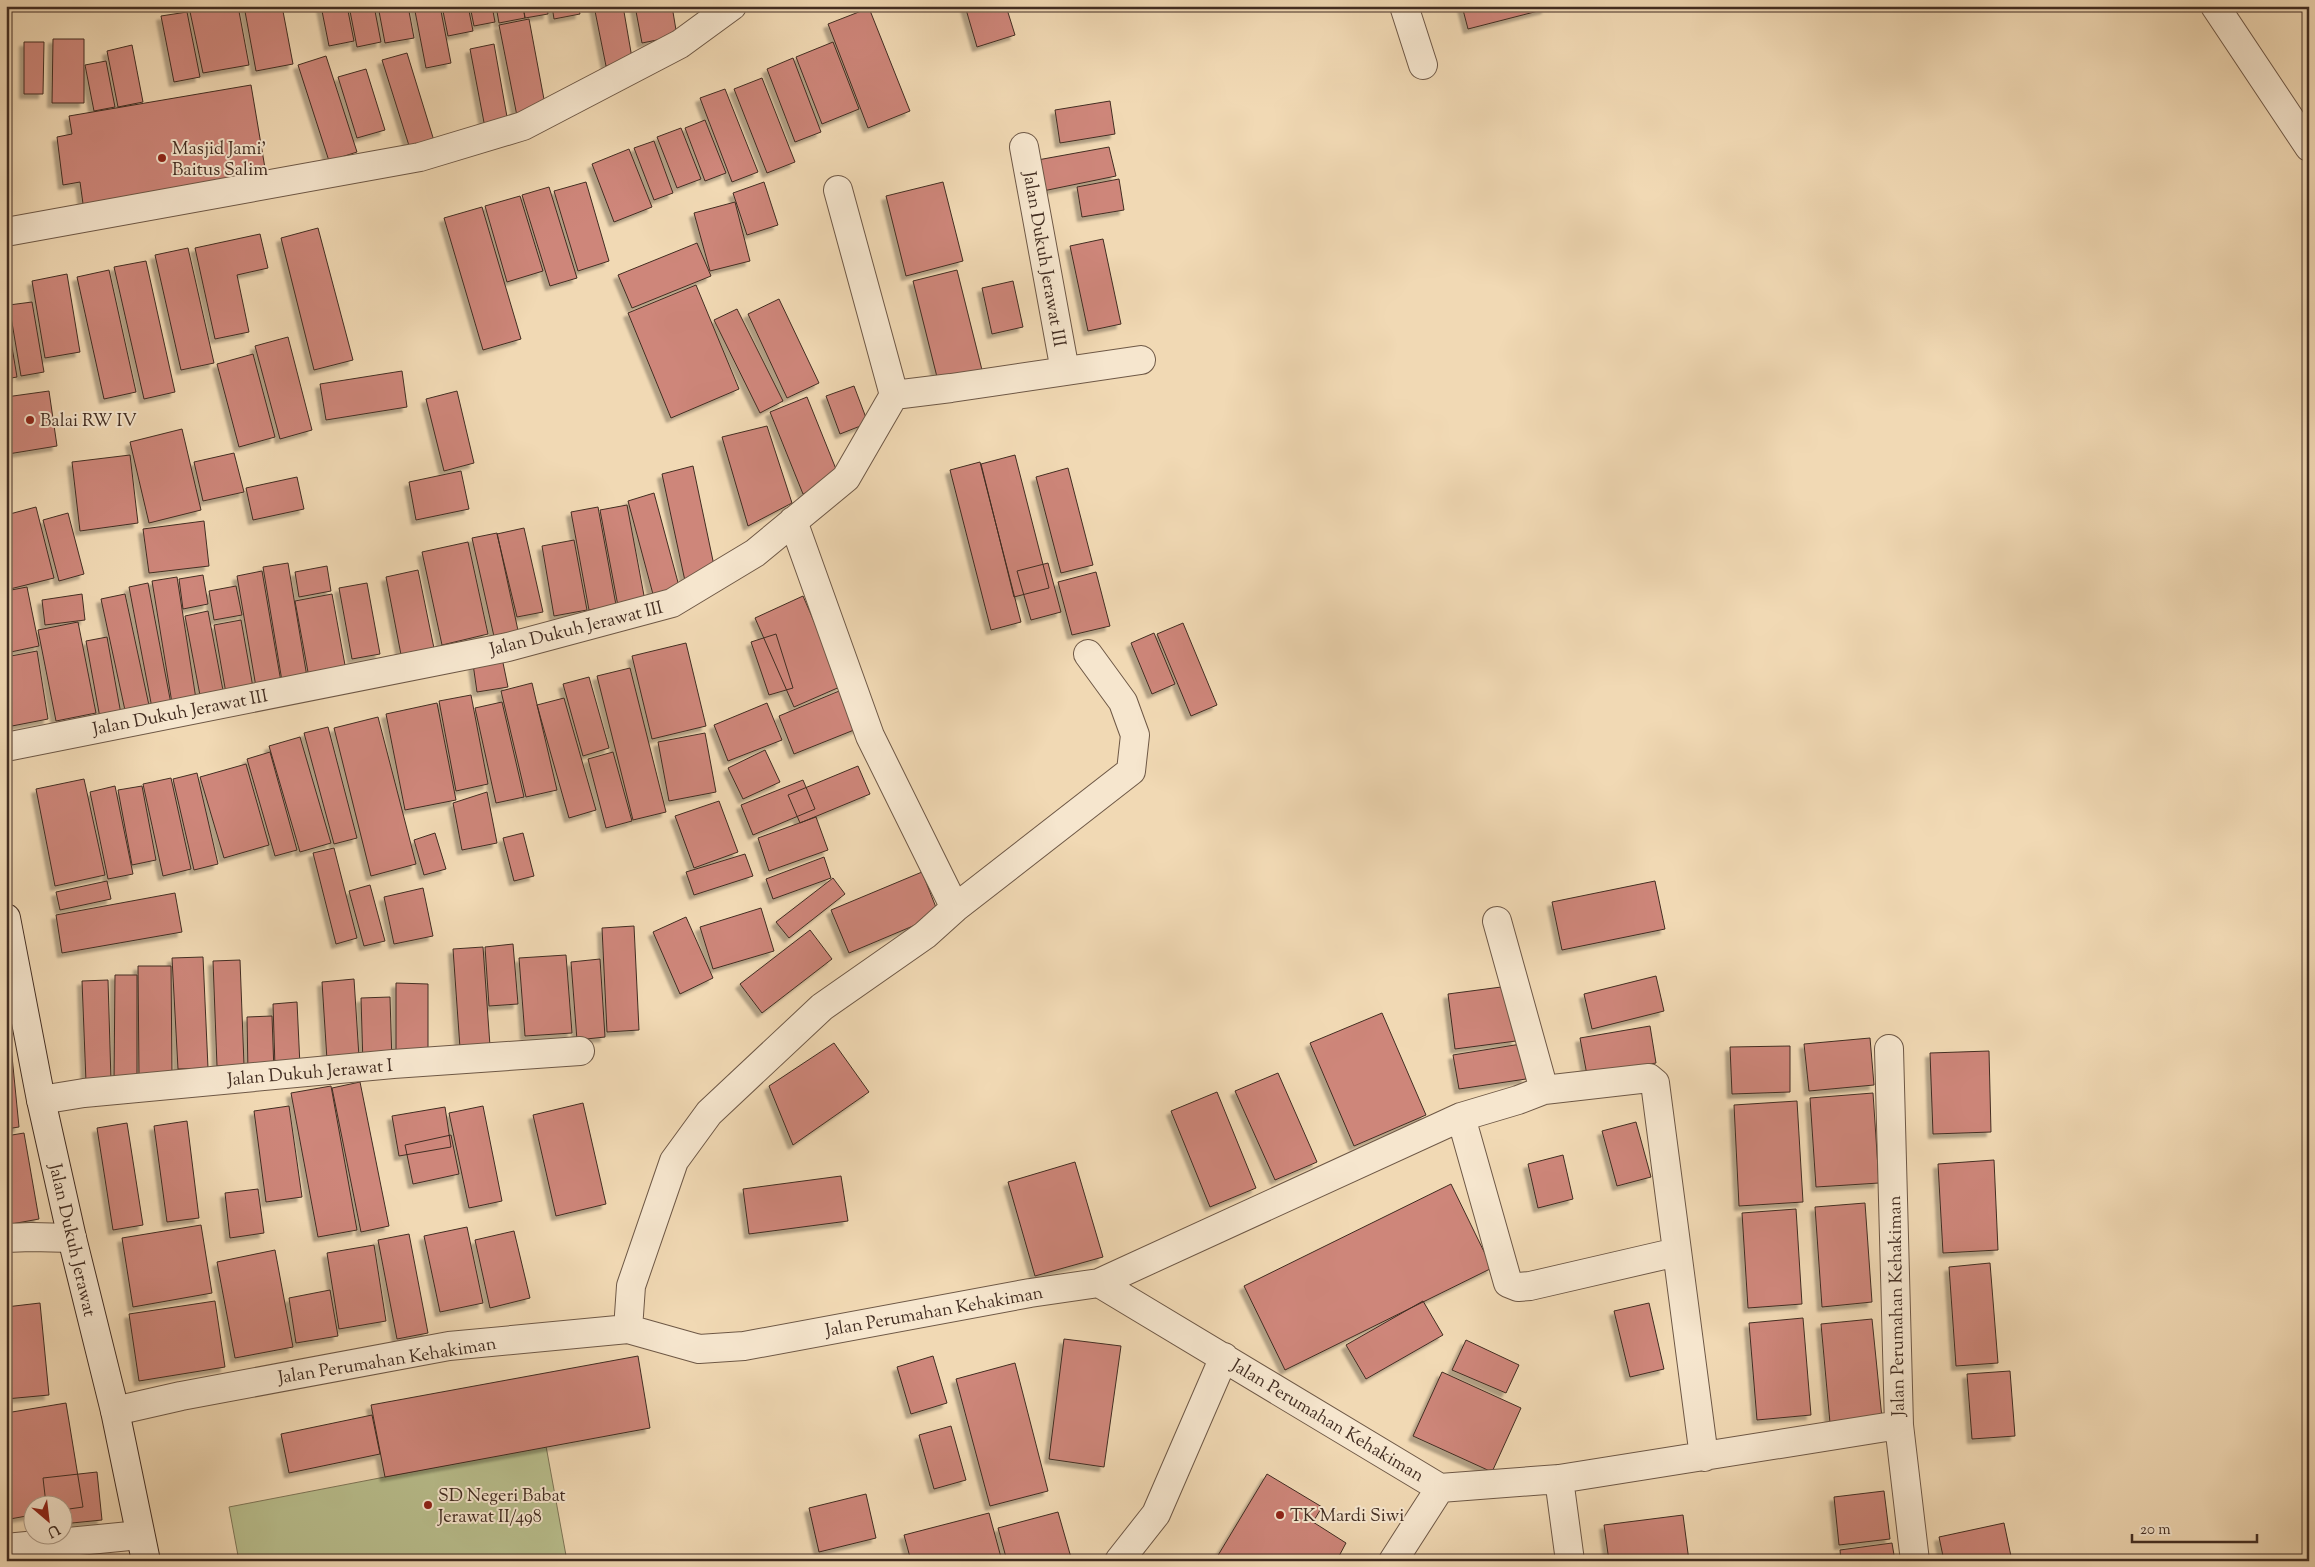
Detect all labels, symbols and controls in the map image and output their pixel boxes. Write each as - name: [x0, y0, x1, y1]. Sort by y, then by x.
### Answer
- place label: Masjid Jami' Baitus Salim: [172, 137, 268, 184]
- marker: Masjid Jami' Baitus Salim: [156, 152, 168, 164]
- street label: Jalan Dukuh Jerawat III: [1015, 169, 1071, 349]
- place label: Balai RW IV: [40, 409, 137, 435]
- marker: Balai RW IV: [24, 414, 36, 426]
- street label: Jalan Dukuh Jerawat III: [486, 596, 666, 664]
- street label: Jalan Dukuh Jerawat III: [90, 684, 270, 744]
- street label: Jalan Dukuh Jerawat I: [225, 1054, 394, 1094]
- street label: Jalan Dukuh Jerawat: [41, 1160, 101, 1320]
- street label: Jalan Perumahan Kehakiman: [1883, 1195, 1913, 1418]
- street label: Jalan Perumahan Kehakiman: [822, 1281, 1046, 1345]
- street label: Jalan Perumahan Kehakiman: [275, 1332, 499, 1392]
- street label: Jalan Perumahan Kehakiman: [1225, 1353, 1429, 1490]
- place label: SD Negeri Babat Jerawat II/498: [437, 1484, 566, 1531]
- north arrow: [22, 1494, 72, 1544]
- marker: SD Negeri Babat Jerawat II/498: [422, 1499, 434, 1511]
- place label: TK Mardi Siwi: [1290, 1504, 1404, 1530]
- marker: TK Mardi Siwi: [1274, 1509, 1286, 1521]
- scale bar: [2132, 1512, 2258, 1544]
- text: U: [43, 1518, 63, 1541]
- text: 20 m: [2140, 1520, 2171, 1541]

